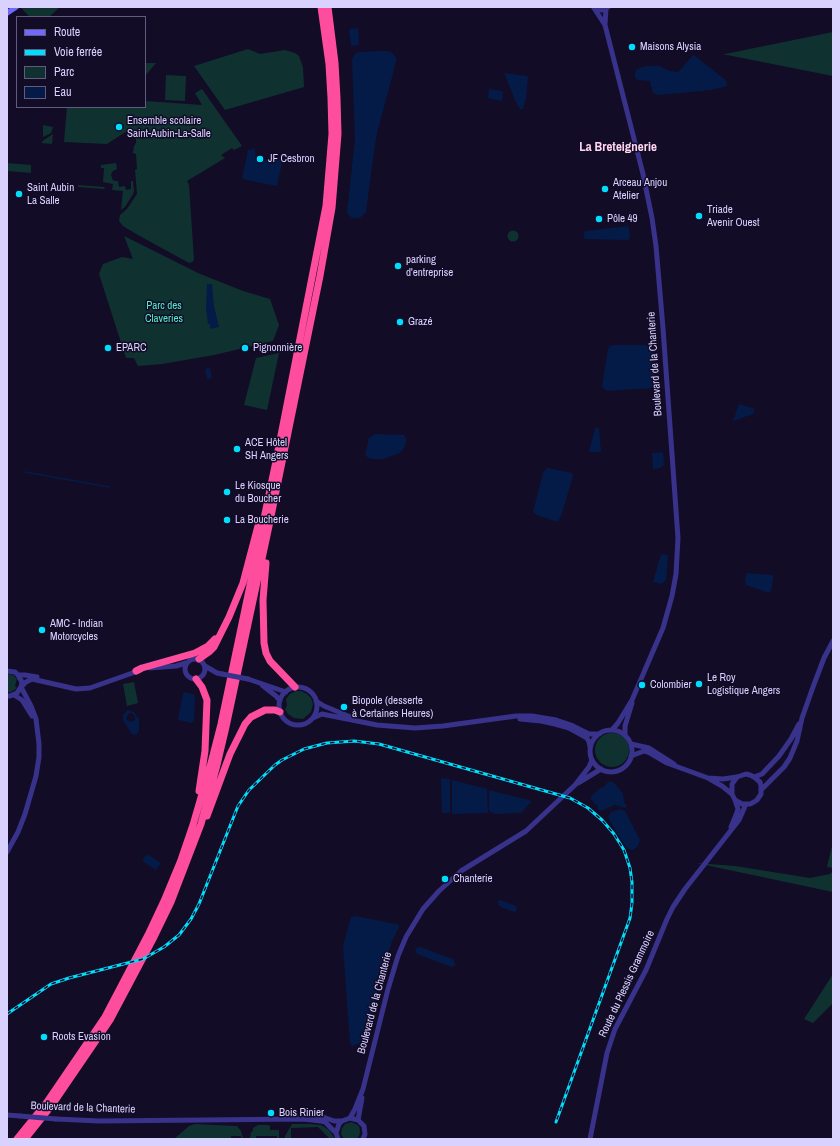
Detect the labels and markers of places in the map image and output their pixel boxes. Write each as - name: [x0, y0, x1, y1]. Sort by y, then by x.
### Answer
- place label: Maisons Alysia: [640, 40, 701, 54]
- marker: Maisons Alysia: [627, 42, 637, 52]
- place label: Ensemble scolaire Saint-Aubin-La-Salle: [127, 114, 211, 140]
- marker: Ensemble scolaire Saint-Aubin-La-Salle: [114, 122, 124, 132]
- place label: JF Cesbron: [268, 152, 315, 166]
- marker: JF Cesbron: [255, 154, 265, 164]
- place label: Arceau Anjou Atelier: [613, 176, 667, 202]
- place label: Saint Aubin La Salle: [27, 181, 74, 207]
- marker: Arceau Anjou Atelier: [600, 184, 610, 194]
- marker: Saint Aubin La Salle: [14, 189, 24, 199]
- place label: Triade Avenir Ouest: [707, 203, 759, 229]
- marker: Triade Avenir Ouest: [694, 211, 704, 221]
- place label: Pôle 49: [607, 212, 638, 226]
- marker: Pôle 49: [594, 214, 604, 224]
- place label: parking d'entreprise: [406, 253, 453, 279]
- marker: parking d'entreprise: [393, 261, 403, 271]
- place label: Grazé: [408, 315, 433, 329]
- marker: Grazé: [395, 317, 405, 327]
- place label: EPARC: [116, 341, 146, 355]
- place label: Pignonnière: [253, 341, 302, 355]
- marker: EPARC: [103, 343, 113, 353]
- marker: Pignonnière: [240, 343, 250, 353]
- place label: ACE Hôtel SH Angers: [245, 436, 289, 462]
- marker: ACE Hôtel SH Angers: [232, 444, 242, 454]
- place label: Le Kiosque du Boucher: [235, 479, 281, 505]
- marker: Le Kiosque du Boucher: [222, 487, 232, 497]
- place label: La Boucherie: [235, 513, 289, 527]
- marker: La Boucherie: [222, 515, 232, 525]
- place label: AMC - Indian Motorcycles: [50, 617, 103, 643]
- marker: AMC - Indian Motorcycles: [37, 625, 47, 635]
- place label: Le Roy Logistique Angers: [707, 671, 780, 697]
- place label: Colombier: [650, 678, 692, 692]
- marker: Le Roy Logistique Angers: [694, 679, 704, 689]
- marker: Colombier: [637, 680, 647, 690]
- place label: Biopole (desserte à Certaines Heures): [352, 694, 433, 720]
- marker: Biopole (desserte à Certaines Heures): [339, 702, 349, 712]
- place label: Chanterie: [453, 872, 493, 886]
- marker: Chanterie: [440, 874, 450, 884]
- place label: Roots Evasion: [52, 1030, 111, 1044]
- marker: Roots Evasion: [39, 1032, 49, 1042]
- place label: Bois Rinier: [279, 1106, 324, 1120]
- marker: Bois Rinier: [266, 1108, 276, 1118]

